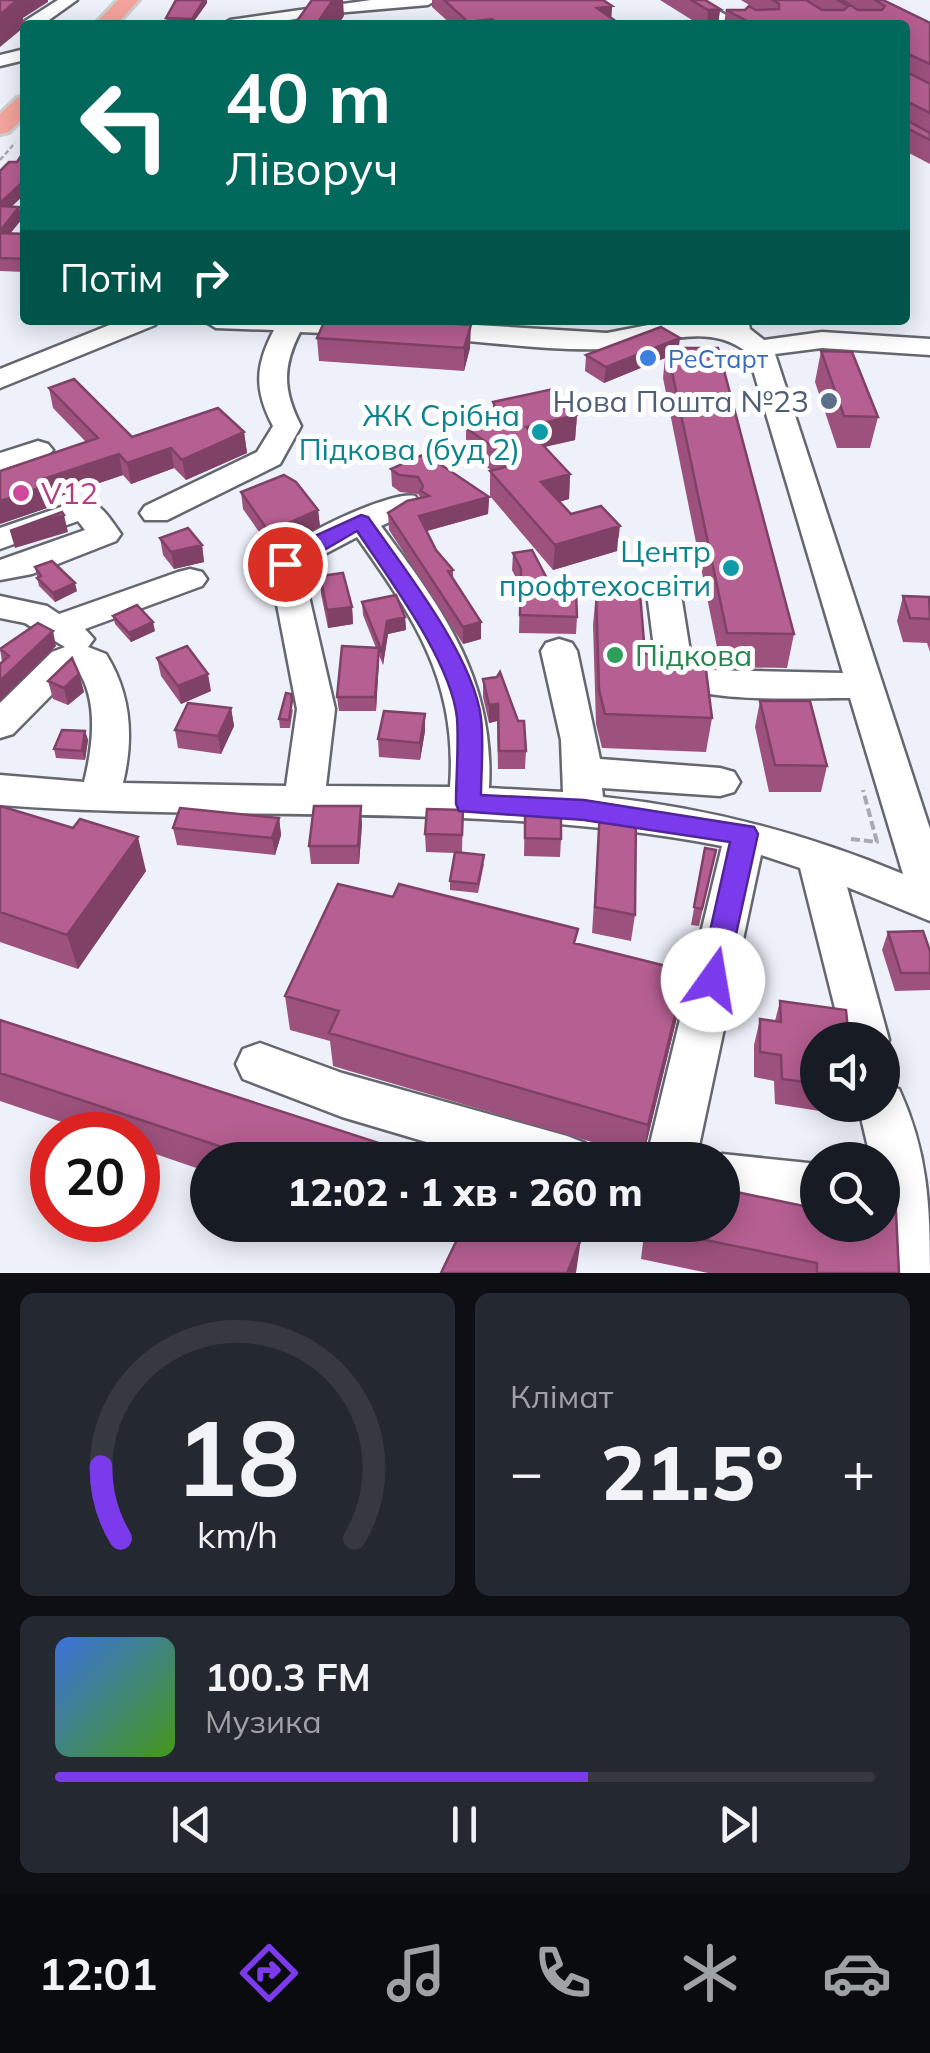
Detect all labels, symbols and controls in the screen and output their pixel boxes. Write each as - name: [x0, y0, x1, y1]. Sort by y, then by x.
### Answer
- text: 40 m: [225, 53, 391, 141]
- icon: left: [60, 60, 190, 190]
- text: Ліворуч: [225, 140, 399, 196]
- icon: right: [183, 250, 238, 305]
- text: Потім: [60, 254, 163, 302]
- place label: РеСтарт: [668, 343, 769, 374]
- marker: РеСтарт: [637, 347, 659, 369]
- place label: Нова Пошта №23: [552, 382, 809, 420]
- marker: Нова Пошта №23: [818, 390, 840, 412]
- place label: ЖК Срібна Підкова (буд 2): [299, 396, 520, 468]
- marker: ЖК Срібна Підкова (буд 2): [529, 421, 551, 443]
- place label: V12: [41, 474, 98, 512]
- marker: V12: [10, 482, 32, 504]
- pin: [243, 522, 328, 607]
- place label: Центр профтехосвіти: [499, 532, 711, 604]
- icon: arrive: [258, 537, 313, 592]
- marker: Центр профтехосвіти: [720, 557, 742, 579]
- place label: Підкова: [635, 636, 752, 674]
- marker: Підкова: [604, 644, 626, 666]
- position arrow: [661, 928, 765, 1032]
- map controls: [800, 1022, 900, 1242]
- button: sound: [800, 1022, 900, 1122]
- speed limit sign: 20: [30, 1112, 160, 1242]
- button: search: [800, 1142, 900, 1242]
- text: 12:02 · 1 хв · 260 m: [287, 1168, 643, 1216]
- text: Клімат: [510, 1376, 613, 1416]
- text: 18: [175, 1391, 300, 1522]
- text: 21.5°: [601, 1425, 784, 1519]
- text: −: [510, 1437, 543, 1506]
- text: +: [842, 1437, 875, 1506]
- text: km/h: [197, 1512, 278, 1557]
- text: 100.3 FM: [205, 1653, 371, 1701]
- text: Музика: [205, 1701, 322, 1741]
- icon: previous: [164, 1797, 219, 1852]
- icon: pause: [437, 1797, 492, 1852]
- icon: next: [711, 1797, 766, 1852]
- icon: directions: [234, 1938, 304, 2008]
- icon: music: [381, 1938, 451, 2008]
- icon: phone: [528, 1938, 598, 2008]
- icon: climate: [675, 1938, 745, 2008]
- icon: car: [822, 1938, 892, 2008]
- text: 12:01: [38, 1945, 158, 2001]

